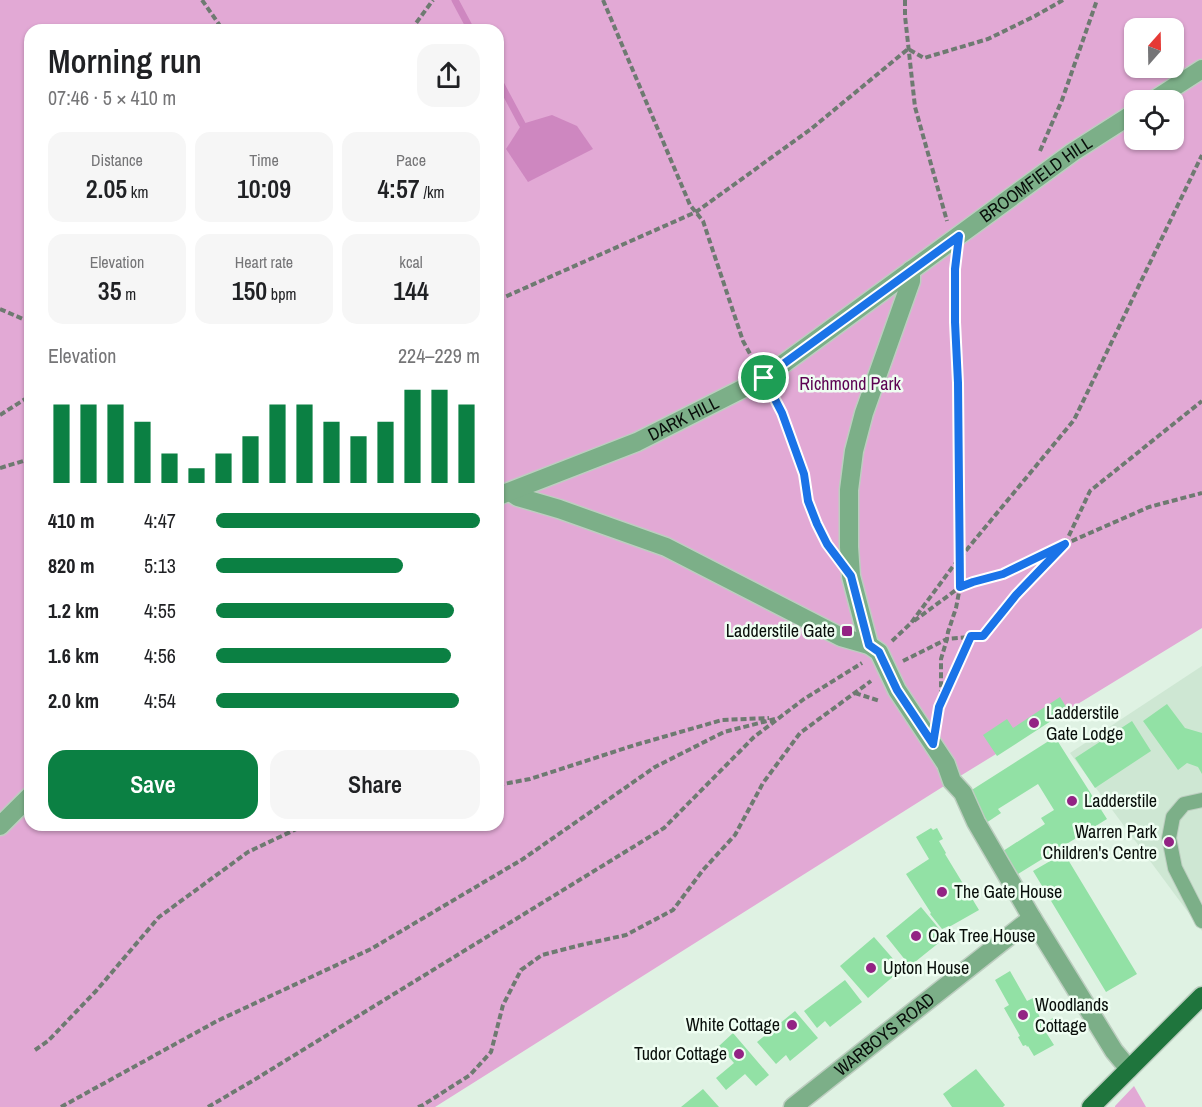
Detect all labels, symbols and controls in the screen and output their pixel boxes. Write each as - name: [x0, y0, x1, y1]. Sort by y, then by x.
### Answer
- north arrow: [1124, 18, 1184, 78]
- map controls: [1124, 18, 1184, 150]
- text: Morning run: [48, 39, 202, 83]
- button: share: [417, 44, 480, 107]
- text: 07:46 · 5 × 410 m: [48, 84, 176, 111]
- button: locate: [1124, 90, 1184, 150]
- street label: BROOMFIELD HILL: [974, 130, 1097, 228]
- text: Distance: [91, 149, 143, 171]
- text: Time: [249, 149, 279, 171]
- text: Pace: [396, 149, 426, 171]
- text: 2.05: [86, 171, 127, 206]
- text: 10:09: [237, 171, 291, 206]
- text: 4:57: [377, 171, 420, 206]
- text: km: [127, 181, 148, 203]
- text: /km: [420, 181, 445, 203]
- text: Elevation: [90, 251, 144, 273]
- text: Heart rate: [235, 251, 293, 273]
- text: kcal: [399, 251, 423, 273]
- text: 35: [98, 273, 122, 308]
- text: 150: [232, 273, 267, 308]
- text: 144: [393, 273, 429, 308]
- text: m: [122, 283, 136, 305]
- text: bpm: [267, 283, 296, 305]
- text: Elevation: [48, 342, 116, 369]
- text: 224–229 m: [398, 342, 480, 369]
- pin: [738, 352, 789, 403]
- icon: arrive: [747, 361, 780, 394]
- park label: Richmond Park: [799, 371, 901, 396]
- street label: DARK HILL: [643, 390, 723, 447]
- text: 410 m: [48, 507, 95, 534]
- text: 4:47: [144, 507, 176, 534]
- text: 820 m: [48, 552, 95, 579]
- text: 5:13: [144, 552, 176, 579]
- text: 1.2 km: [48, 597, 99, 624]
- text: 4:55: [144, 597, 176, 624]
- place label: Ladderstile Gate: [726, 618, 835, 643]
- marker: Ladderstile Gate: [840, 624, 854, 638]
- text: 1.6 km: [48, 642, 99, 669]
- text: 4:56: [144, 642, 176, 669]
- text: 2.0 km: [48, 687, 99, 714]
- text: 4:54: [144, 687, 176, 714]
- place label: Ladderstile Gate Lodge: [1046, 700, 1123, 746]
- marker: Ladderstile Gate Lodge: [1027, 716, 1041, 730]
- button: Save: [48, 750, 258, 819]
- button: Share: [270, 750, 480, 819]
- place label: Ladderstile: [1084, 788, 1157, 813]
- marker: Ladderstile: [1065, 794, 1079, 808]
- place label: Warren Park Children's Centre: [1043, 819, 1158, 865]
- marker: Warren Park Children's Centre: [1162, 835, 1176, 849]
- place label: The Gate House: [954, 879, 1062, 904]
- marker: The Gate House: [935, 885, 949, 899]
- place label: Oak Tree House: [928, 923, 1036, 948]
- marker: Oak Tree House: [909, 929, 923, 943]
- place label: Upton House: [883, 955, 969, 980]
- marker: Upton House: [864, 961, 878, 975]
- street label: WARBOYS ROAD: [829, 986, 940, 1082]
- place label: Woodlands Cottage: [1035, 992, 1109, 1038]
- marker: Woodlands Cottage: [1016, 1008, 1030, 1022]
- place label: White Cottage: [686, 1012, 780, 1037]
- marker: White Cottage: [785, 1018, 799, 1032]
- place label: Tudor Cottage: [634, 1041, 727, 1066]
- marker: Tudor Cottage: [732, 1047, 746, 1061]

